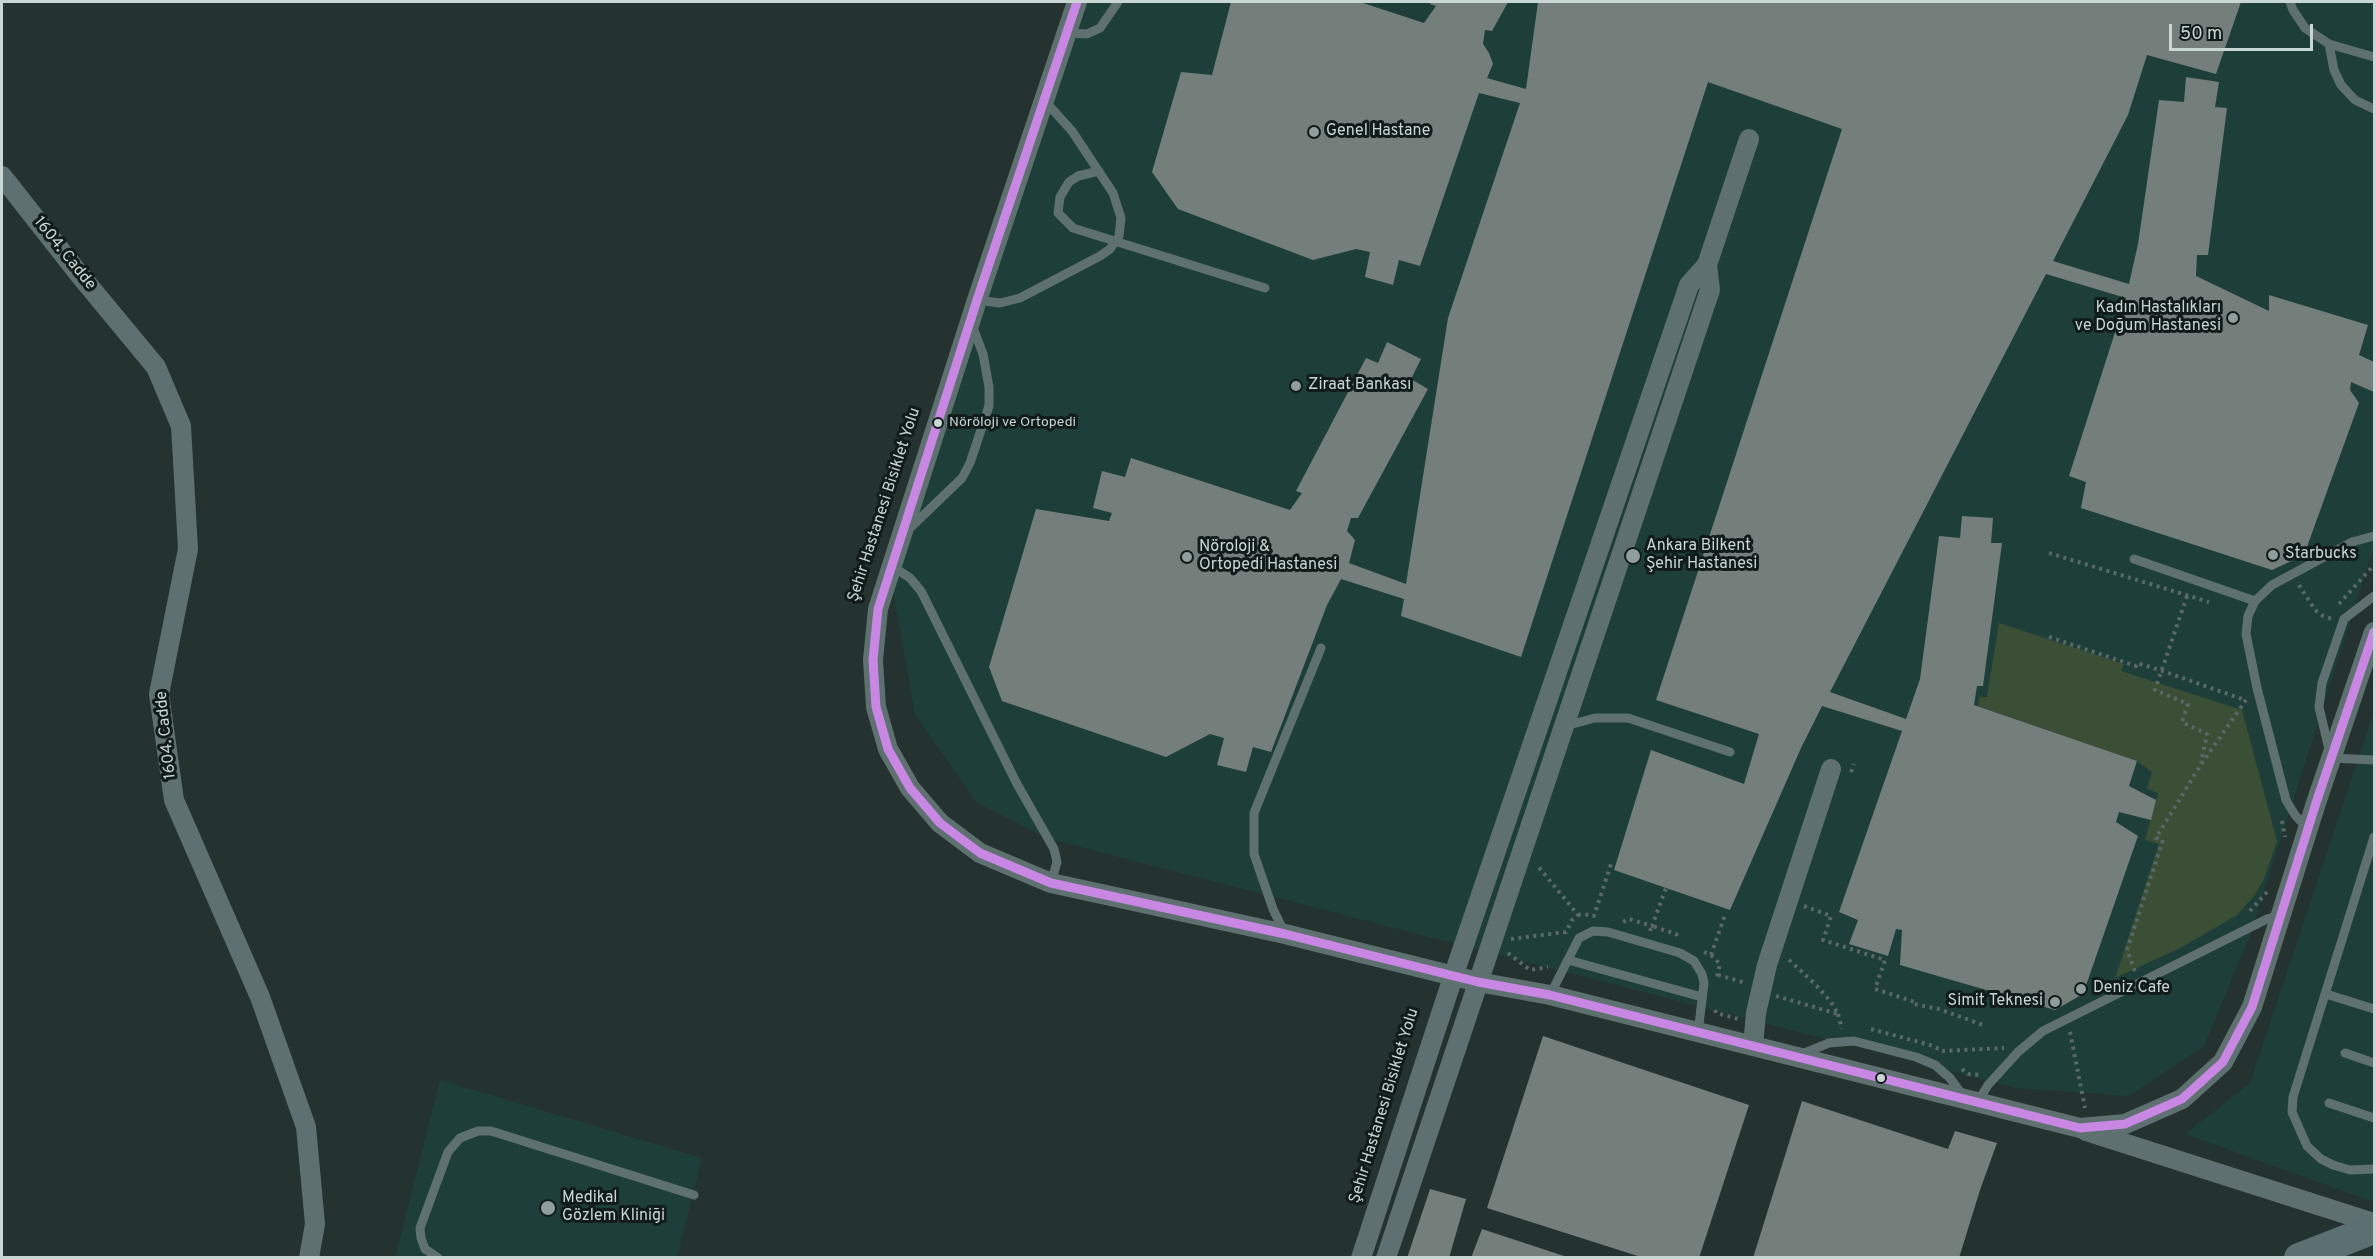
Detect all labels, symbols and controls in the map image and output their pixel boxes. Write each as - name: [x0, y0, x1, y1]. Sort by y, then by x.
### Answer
- scale bar: [2172, 12, 2316, 50]
- text: 50 m: [2180, 23, 2222, 46]
- place label: Genel Hastane: [1326, 122, 1430, 142]
- marker: Genel Hastane: [1307, 125, 1321, 139]
- street label: 1604. Cadde: [29, 214, 99, 294]
- place label: Kadın Hastalıkları ve Doğum Hastanesi: [2075, 299, 2221, 337]
- marker: Kadın Hastalıkları ve Doğum Hastanesi: [2226, 311, 2240, 325]
- place label: Ziraat Bankası: [1308, 376, 1411, 396]
- marker: Ziraat Bankası: [1289, 379, 1303, 393]
- street label: Şehir Hastanesi Bisiklet Yolu: [845, 406, 925, 604]
- place label: Nöröloji ve Ortopedi: [949, 415, 1076, 431]
- marker: Nöröloji ve Ortopedi: [932, 417, 944, 429]
- place label: Ankara Bilkent Şehir Hastanesi: [1646, 537, 1757, 575]
- place label: Nöroloji & Ortopedi Hastanesi: [1199, 538, 1337, 576]
- place label: Starbucks: [2285, 545, 2357, 565]
- marker: Ankara Bilkent Şehir Hastanesi: [1624, 547, 1642, 565]
- marker: Starbucks: [2266, 548, 2280, 562]
- marker: Nöroloji & Ortopedi Hastanesi: [1180, 550, 1194, 564]
- street label: 1604. Cadde: [153, 690, 181, 780]
- place label: Deniz Cafe: [2093, 979, 2170, 999]
- marker: Deniz Cafe: [2074, 982, 2088, 996]
- place label: Simit Teknesi: [1948, 992, 2043, 1012]
- marker: Simit Teknesi: [2048, 995, 2062, 1009]
- street label: Şehir Hastanesi Bisiklet Yolu: [1346, 1006, 1424, 1206]
- unlabelled marker: [1875, 1072, 1887, 1084]
- place label: Medikal Gözlem Kliniği: [562, 1189, 665, 1227]
- marker: Medikal Gözlem Kliniği: [539, 1199, 557, 1217]

